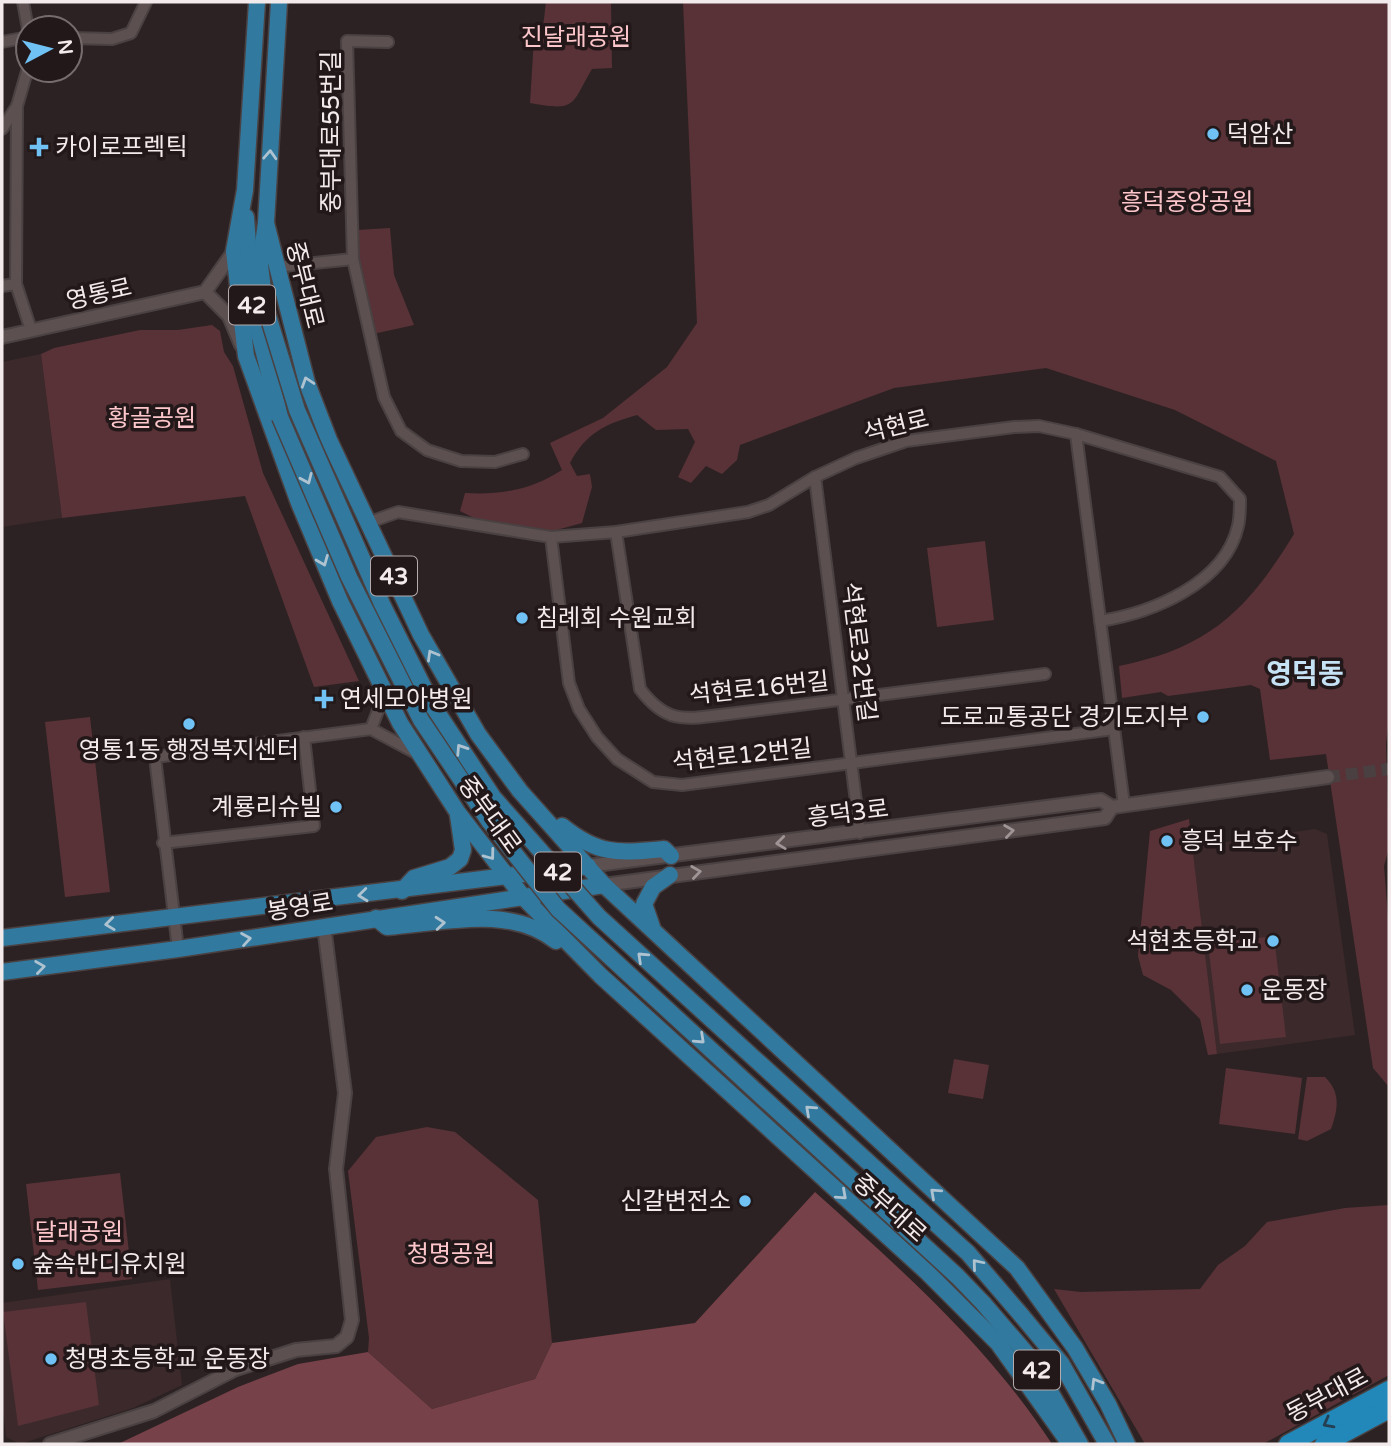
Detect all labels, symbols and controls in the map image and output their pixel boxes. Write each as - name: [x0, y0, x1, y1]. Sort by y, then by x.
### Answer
- north arrow: [14, 14, 84, 84]
- park label: 진달래공원: [521, 23, 631, 52]
- text: N: [53, 38, 77, 56]
- street label: 중부대로55번길: [317, 51, 346, 213]
- place label: 덕암산: [1227, 120, 1293, 149]
- marker: 덕암산: [1205, 126, 1221, 142]
- place label: 카이로프렉틱: [55, 133, 187, 162]
- marker: 카이로프렉틱: [29, 137, 49, 157]
- one-way arrow: [262, 149, 277, 160]
- park label: 흥덕중앙공원: [1121, 188, 1253, 217]
- street label: 중부대로: [280, 239, 329, 331]
- street label: 영통로: [64, 273, 135, 316]
- road number: 42: [229, 286, 275, 324]
- one-way arrow: [301, 376, 315, 388]
- park label: 황골공원: [108, 404, 196, 433]
- street label: 석현로: [860, 404, 932, 449]
- one-way arrow: [299, 472, 313, 485]
- one-way arrow: [315, 554, 329, 566]
- road number: 43: [371, 556, 417, 596]
- street label: 석현로32번길: [836, 581, 881, 724]
- place label: 침례회 수원교회: [536, 604, 697, 633]
- marker: 침례회 수원교회: [514, 610, 530, 626]
- one-way arrow: [427, 649, 440, 662]
- district label: 영덕동: [1266, 657, 1344, 691]
- street label: 석현로16번길: [688, 667, 830, 710]
- place label: 연세모아병원: [340, 685, 472, 714]
- marker: 연세모아병원: [314, 689, 334, 709]
- place label: 도로교통공단 경기도지부: [940, 703, 1189, 732]
- marker: 도로교통공단 경기도지부: [1195, 709, 1211, 725]
- marker: 영통1동 행정복지센터: [181, 716, 197, 732]
- street label: 석현로12번길: [671, 734, 813, 777]
- place label: 영통1동 행정복지센터: [79, 736, 299, 765]
- one-way arrow: [457, 744, 469, 757]
- street label: 중부대로: [452, 771, 527, 860]
- place label: 계룡리슈빌: [212, 793, 322, 822]
- street label: 흥덕3로: [806, 794, 890, 833]
- marker: 계룡리슈빌: [328, 799, 344, 815]
- one-way arrow: [1003, 824, 1015, 839]
- place label: 흥덕 보호수: [1181, 827, 1298, 856]
- marker: 흥덕 보호수: [1159, 833, 1175, 849]
- one-way arrow: [775, 835, 787, 850]
- one-way arrow: [482, 848, 495, 860]
- road number: 42: [535, 852, 581, 892]
- one-way arrow: [690, 864, 702, 879]
- one-way arrow: [357, 887, 368, 902]
- street label: 봉영로: [265, 888, 335, 927]
- one-way arrow: [105, 916, 116, 931]
- one-way arrow: [434, 916, 445, 931]
- place label: 석현초등학교: [1127, 927, 1259, 956]
- one-way arrow: [240, 932, 252, 947]
- marker: 석현초등학교: [1265, 933, 1281, 949]
- one-way arrow: [637, 953, 650, 965]
- one-way arrow: [34, 959, 46, 974]
- place label: 운동장: [1261, 976, 1327, 1005]
- marker: 운동장: [1239, 982, 1255, 998]
- one-way arrow: [692, 1031, 705, 1044]
- one-way arrow: [805, 1106, 818, 1119]
- street label: 중부대로: [847, 1168, 932, 1249]
- place label: 신갈변전소: [621, 1187, 731, 1216]
- one-way arrow: [834, 1187, 847, 1199]
- one-way arrow: [930, 1188, 943, 1201]
- marker: 신갈변전소: [737, 1193, 753, 1209]
- park label: 달래공원: [35, 1218, 123, 1247]
- park label: 청명공원: [407, 1240, 495, 1269]
- place label: 숲속반디유치원: [32, 1250, 187, 1279]
- marker: 숲속반디유치원: [10, 1256, 26, 1272]
- one-way arrow: [973, 1259, 986, 1272]
- place label: 청명초등학교 운동장: [65, 1345, 270, 1374]
- road number: 42: [1014, 1350, 1060, 1390]
- marker: 청명초등학교 운동장: [43, 1351, 59, 1367]
- street label: 동부대로: [1281, 1362, 1373, 1429]
- one-way arrow: [1092, 1378, 1105, 1391]
- one-way arrow: [1323, 1414, 1335, 1428]

